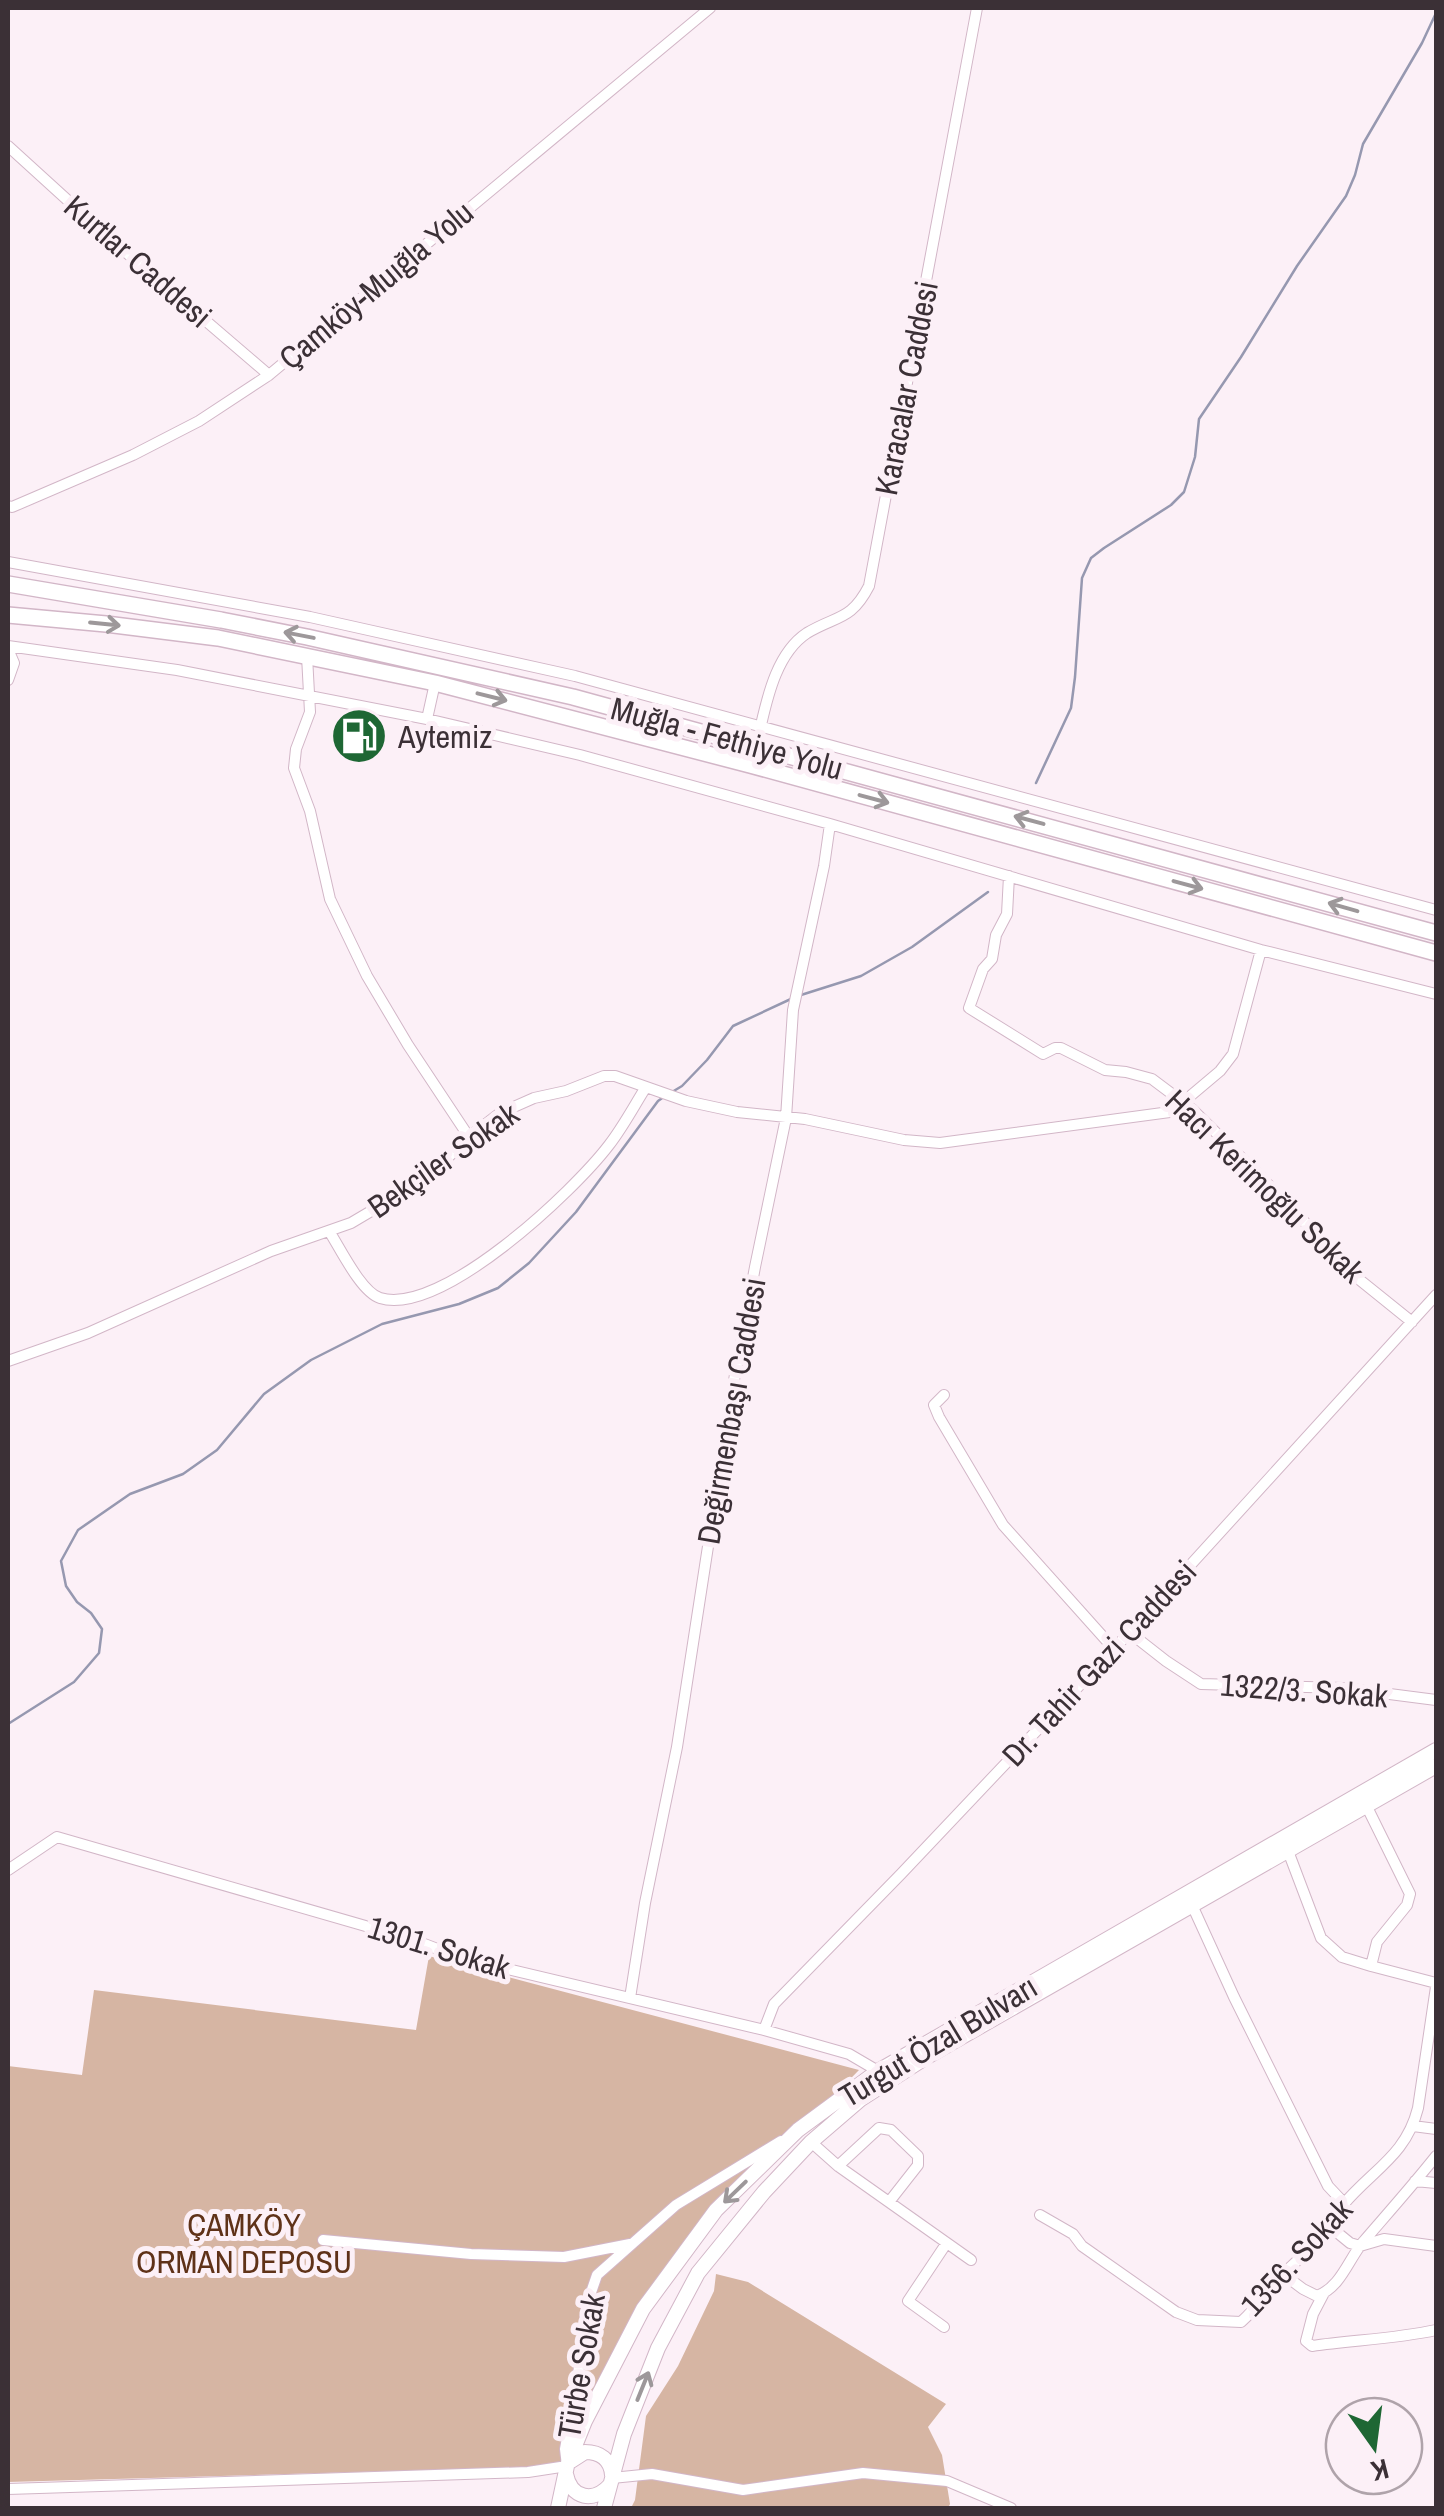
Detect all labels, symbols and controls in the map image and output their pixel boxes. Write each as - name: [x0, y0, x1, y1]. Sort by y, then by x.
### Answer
- street label: Kurtlar Caddesi: [55, 185, 221, 337]
- street label: Çamköy-Muığla Yolu: [270, 191, 482, 379]
- street label: Karacalar Caddesi: [864, 277, 948, 499]
- one-way arrow: [88, 615, 120, 634]
- one-way arrow: [284, 625, 316, 644]
- street label: Muğla - Fethiye Yolu: [606, 686, 848, 790]
- one-way arrow: [475, 689, 507, 707]
- fuel station icon: Aytemiz: [329, 706, 389, 766]
- place label: Aytemiz: [397, 715, 492, 758]
- one-way arrow: [858, 790, 889, 809]
- one-way arrow: [1014, 809, 1045, 828]
- one-way arrow: [1171, 876, 1203, 895]
- one-way arrow: [1327, 896, 1359, 915]
- street label: Hacı Kerimoğlu Sokak: [1156, 1080, 1374, 1293]
- street label: Bekçiler Sokak: [359, 1092, 528, 1228]
- street label: Değirmenbaşı Caddesi: [686, 1274, 776, 1548]
- street label: Dr. Tahir Gazi Caddesi: [992, 1551, 1206, 1775]
- street label: 1322/3. Sokak: [1219, 1663, 1390, 1717]
- street label: 1301. Sokak: [363, 1905, 516, 1989]
- street label: Turgut Özal Bulvarı: [831, 1965, 1045, 2117]
- one-way arrow: [723, 2180, 747, 2204]
- street label: 1356. Sokak: [1231, 2188, 1362, 2325]
- park label: ÇAMKÖY ORMAN DEPOSU: [136, 2203, 352, 2283]
- street label: Türbe Sokak: [547, 2289, 615, 2442]
- one-way arrow: [636, 2371, 654, 2402]
- north arrow: [1324, 2396, 1424, 2496]
- text: K: [1367, 2450, 1393, 2491]

